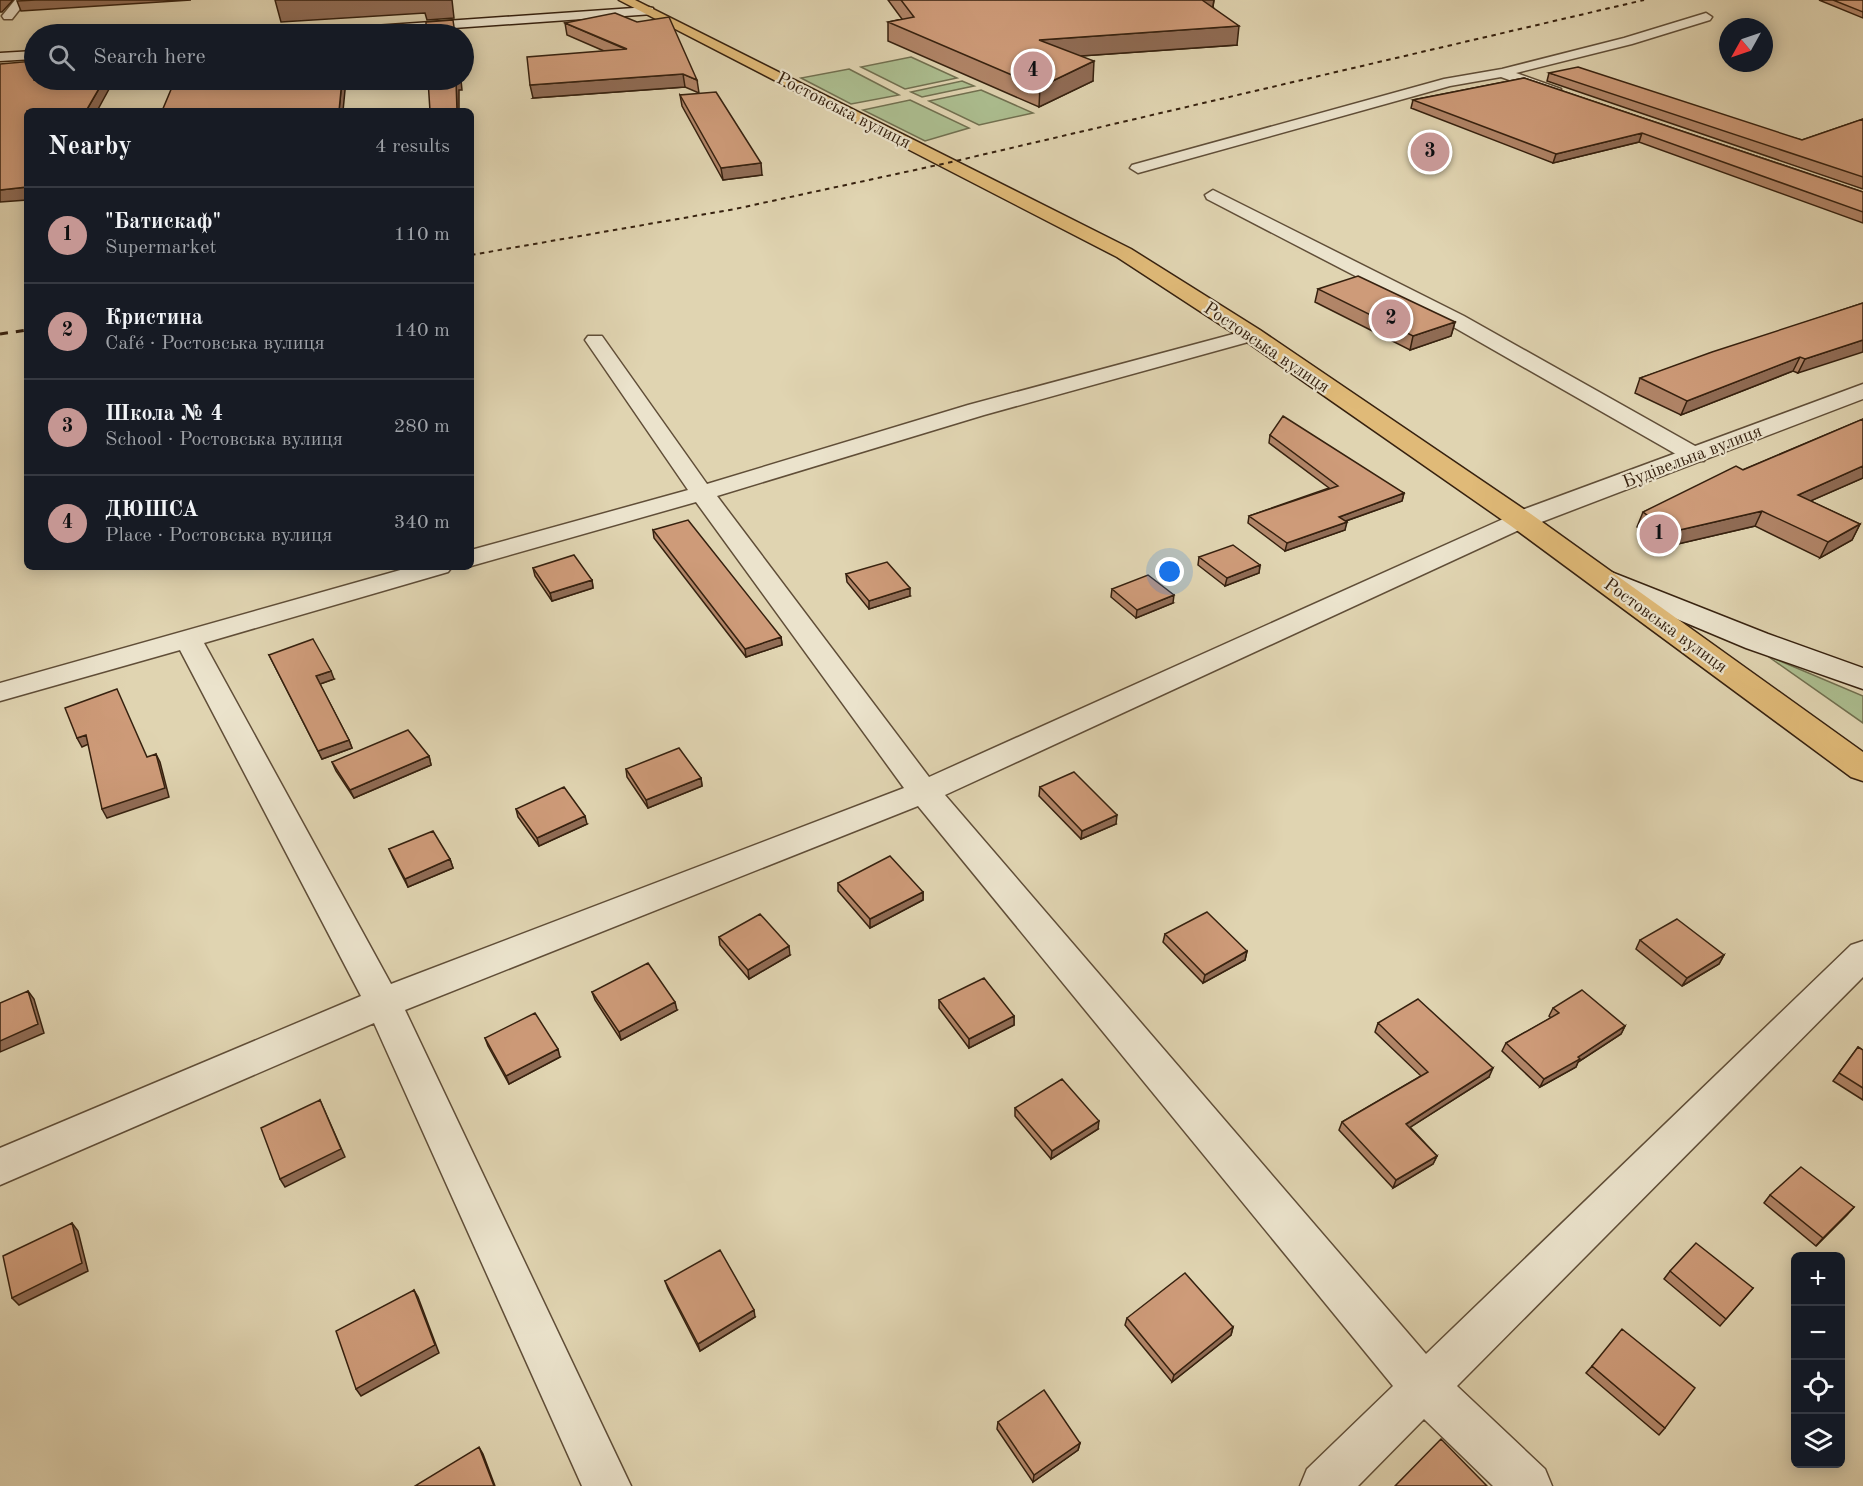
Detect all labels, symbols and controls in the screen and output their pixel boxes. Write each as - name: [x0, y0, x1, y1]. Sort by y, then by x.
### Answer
- north arrow: [1719, 18, 1773, 72]
- search box: [24, 24, 474, 90]
- icon: search: [45, 41, 78, 74]
- text: Search here: [93, 46, 206, 68]
- pin: 4: [1014, 48, 1052, 94]
- street label: Ростовська вулиця: [774, 69, 913, 152]
- pin: 3: [1410, 130, 1450, 174]
- text: Nearby: [48, 134, 132, 160]
- text: 4 results: [375, 137, 450, 157]
- text: "Батискаф": [105, 211, 221, 233]
- text: 1: [62, 225, 73, 245]
- text: 110 m: [394, 225, 450, 245]
- text: Supermarket: [105, 238, 216, 258]
- pin: 2: [1372, 296, 1410, 342]
- street label: Ростовська вулиця: [1200, 299, 1333, 397]
- text: Кристина: [105, 307, 203, 329]
- text: 2: [62, 321, 73, 341]
- text: 140 m: [394, 321, 450, 341]
- text: Café · Ростовська вулиця: [105, 334, 325, 354]
- text: Школа № 4: [105, 403, 223, 425]
- text: 3: [62, 417, 73, 437]
- text: 280 m: [394, 417, 450, 437]
- street label: Будівельна вулиця: [1620, 422, 1764, 492]
- text: School · Ростовська вулиця: [105, 430, 343, 450]
- text: ДЮШСА: [105, 499, 199, 521]
- pin: 1: [1640, 512, 1678, 556]
- text: 4: [62, 513, 73, 533]
- text: 340 m: [394, 513, 450, 533]
- text: Place · Ростовська вулиця: [105, 526, 332, 546]
- your location: [1155, 557, 1184, 586]
- street label: Ростовська вулиця: [1600, 575, 1730, 676]
- map controls: [1791, 1252, 1845, 1468]
- button: +: [1791, 1252, 1845, 1306]
- button: −: [1791, 1306, 1845, 1360]
- button: locate: [1791, 1360, 1845, 1414]
- button: layers: [1791, 1414, 1845, 1468]

